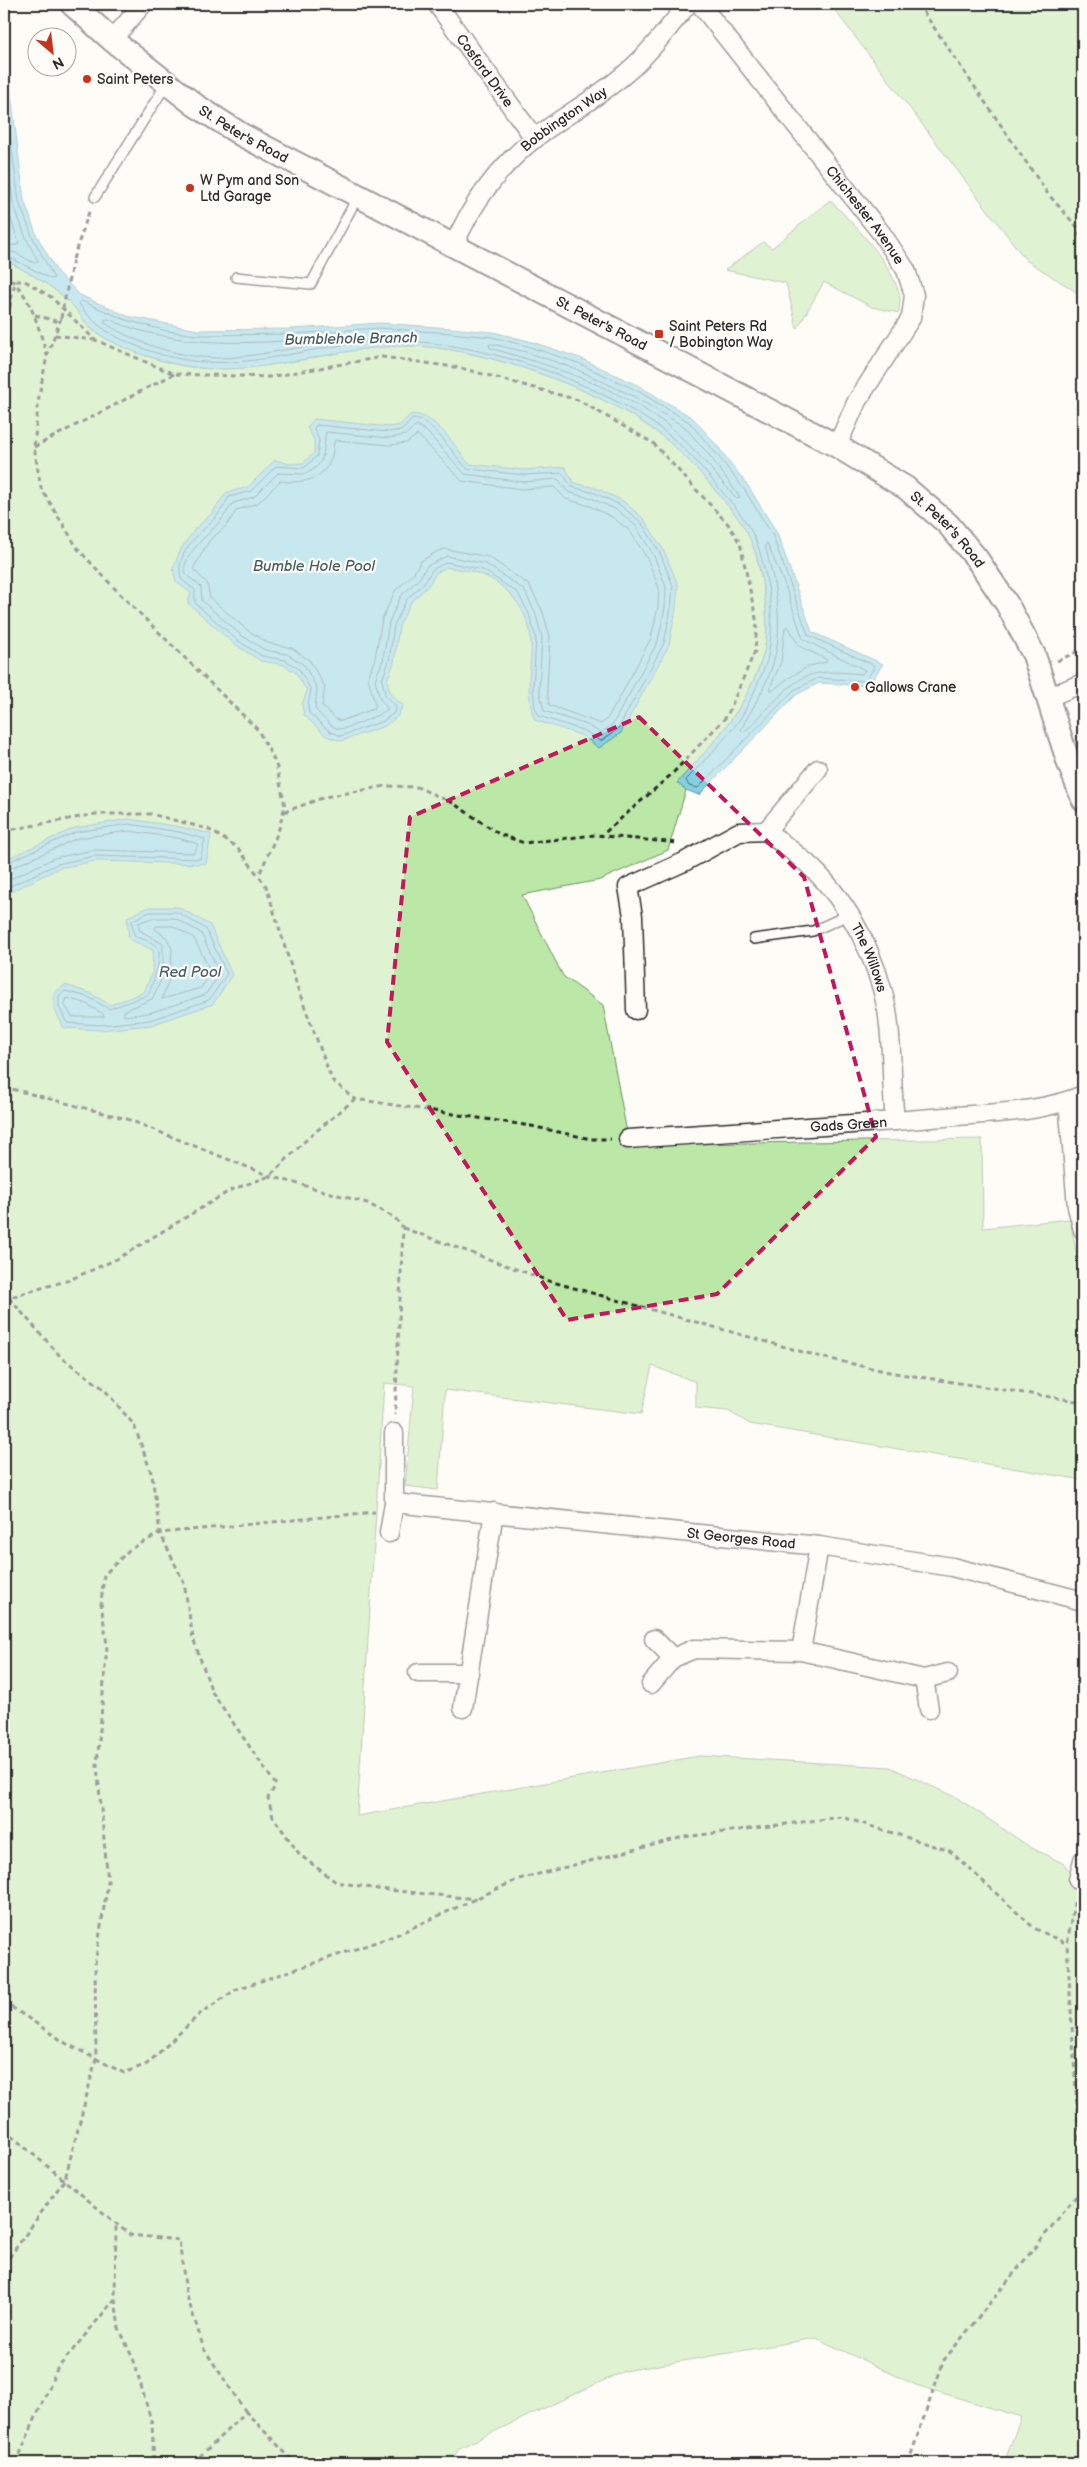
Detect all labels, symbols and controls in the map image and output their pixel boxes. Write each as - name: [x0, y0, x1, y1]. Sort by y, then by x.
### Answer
- north arrow: [28, 28, 78, 78]
- street label: Cosford Drive: [453, 30, 517, 110]
- text: N: [49, 53, 67, 73]
- place label: Saint Peters: [97, 71, 173, 88]
- marker: Saint Peters: [81, 73, 93, 85]
- street label: Bobbington Way: [517, 82, 611, 155]
- street label: St. Peter's Road: [196, 101, 291, 166]
- street label: Chichester Avenue: [823, 162, 908, 267]
- place label: W Pym and Son Ltd Garage: [200, 172, 299, 205]
- marker: W Pym and Son Ltd Garage: [184, 182, 196, 194]
- street label: St. Peter's Road: [553, 292, 650, 354]
- place label: Saint Peters Rd / Bobington Way: [669, 318, 774, 351]
- water label: Bumblehole Branch: [284, 328, 418, 350]
- marker: Saint Peters Rd / Bobington Way: [653, 328, 665, 340]
- street label: St. Peter's Road: [907, 487, 989, 571]
- water label: Bumble Hole Pool: [253, 557, 376, 576]
- place label: Gallows Crane: [865, 679, 956, 696]
- marker: Gallows Crane: [849, 681, 861, 693]
- street label: The Willows: [848, 920, 891, 994]
- water label: Red Pool: [159, 963, 222, 982]
- street label: Gads Green: [810, 1113, 888, 1135]
- street label: St Georges Road: [686, 1524, 796, 1552]

